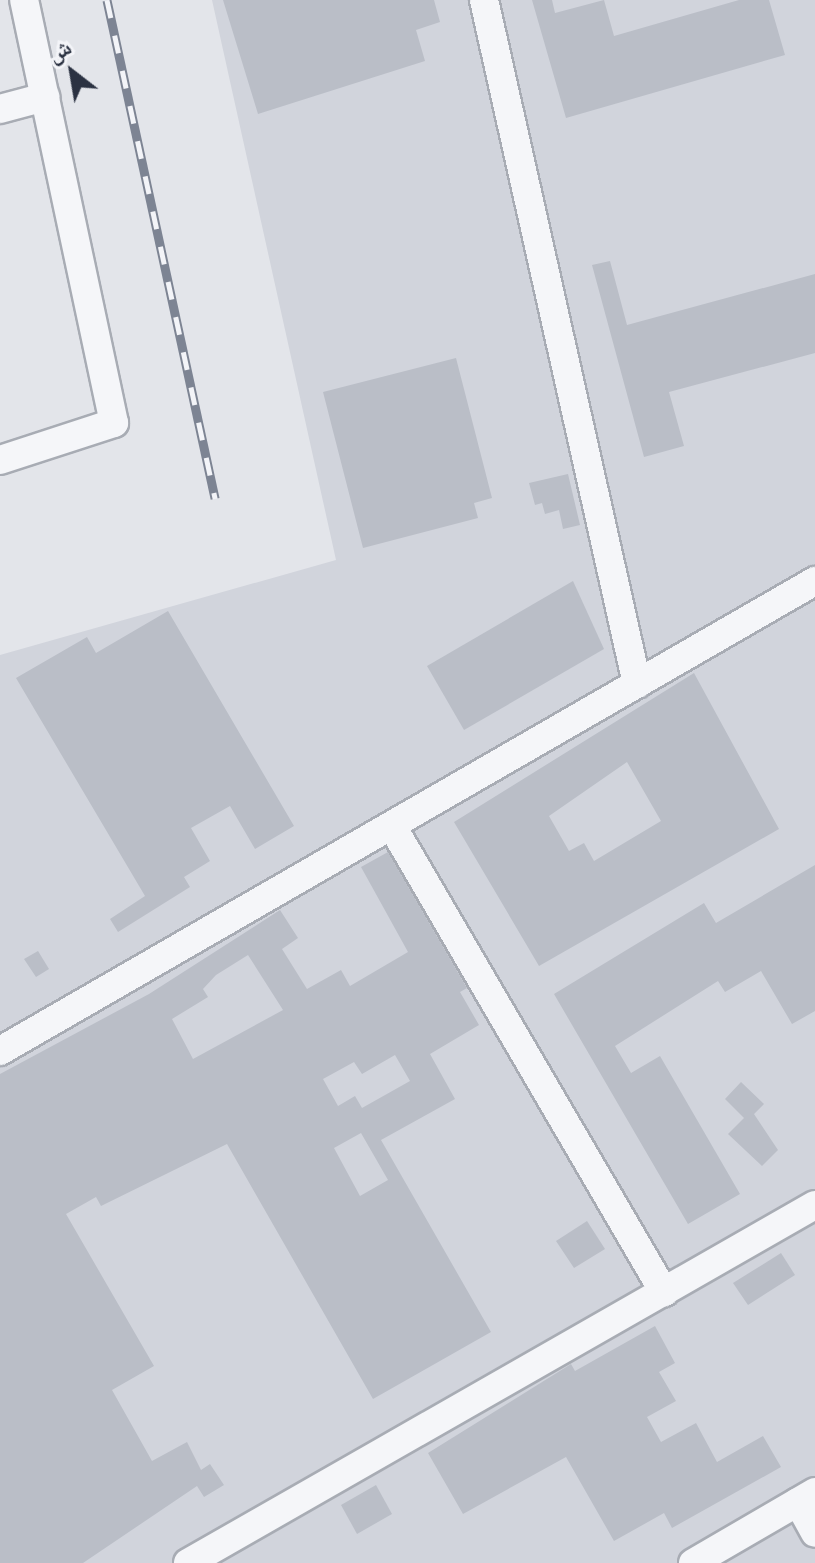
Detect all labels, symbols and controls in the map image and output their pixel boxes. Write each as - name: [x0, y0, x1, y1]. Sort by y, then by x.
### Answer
- north arrow: [32, 32, 112, 112]
- text: ش: [42, 33, 76, 69]

